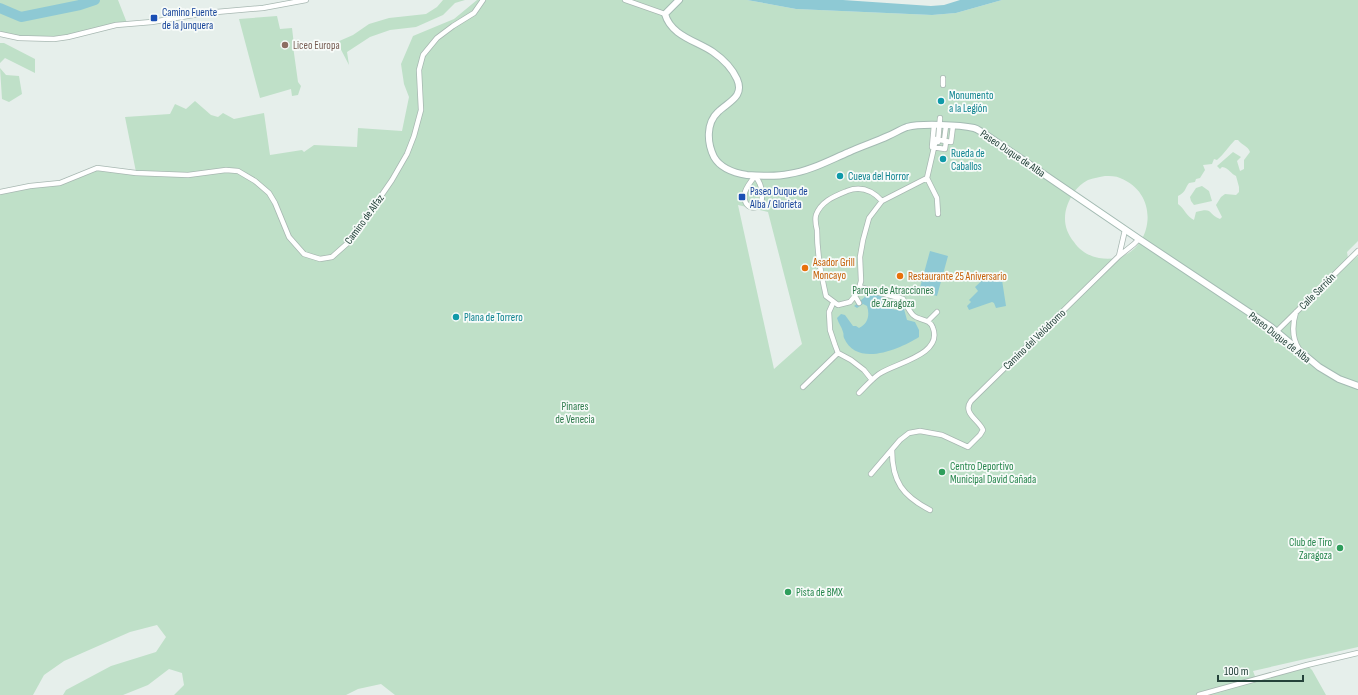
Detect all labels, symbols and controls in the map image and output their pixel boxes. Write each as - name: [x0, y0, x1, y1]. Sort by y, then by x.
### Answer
- place label: Camino Fuente de la Junquera: [162, 6, 217, 32]
- marker: Camino Fuente de la Junquera: [149, 13, 159, 23]
- place label: Liceo Europa: [293, 39, 340, 52]
- marker: Liceo Europa: [280, 40, 290, 50]
- place label: Monumento a la Legión: [949, 89, 994, 115]
- marker: Monumento a la Legión: [936, 96, 946, 106]
- street label: Paseo Duque de Alba: [978, 127, 1048, 180]
- place label: Rueda de Caballos: [951, 147, 985, 173]
- marker: Rueda de Caballos: [938, 154, 948, 164]
- place label: Cueva del Horror: [848, 170, 909, 183]
- marker: Cueva del Horror: [835, 171, 845, 181]
- place label: Paseo Duque de Alba / Glorieta: [749, 185, 808, 211]
- street label: Camino de Alfaz: [342, 192, 387, 247]
- marker: Paseo Duque de Alba / Glorieta: [737, 192, 747, 202]
- place label: Asador Grill Moncayo: [812, 256, 855, 282]
- marker: Asador Grill Moncayo: [800, 263, 810, 273]
- place label: Restaurante 25 Aniversario: [908, 270, 1007, 283]
- street label: Calle Sarrión: [1296, 270, 1338, 312]
- marker: Restaurante 25 Aniversario: [895, 271, 905, 281]
- park label: Parque de Atracciones de Zaragoza: [852, 284, 934, 310]
- street label: Camino del Velódromo: [1000, 306, 1069, 372]
- street label: Paseo Duque de Alba: [1246, 309, 1313, 366]
- place label: Plana de Torrero: [464, 311, 523, 324]
- marker: Plana de Torrero: [451, 312, 461, 322]
- park label: Pinares de Venecia: [555, 400, 595, 426]
- place label: Centro Deportivo Municipal David Cañada: [950, 460, 1036, 486]
- marker: Centro Deportivo Municipal David Cañada: [937, 467, 947, 477]
- place label: Club de Tiro Zaragoza: [1289, 536, 1332, 562]
- marker: Club de Tiro Zaragoza: [1335, 543, 1345, 553]
- place label: Pista de BMX: [796, 586, 843, 599]
- marker: Pista de BMX: [783, 587, 793, 597]
- scale bar: [1218, 657, 1303, 683]
- text: 100 m: [1224, 664, 1249, 679]

